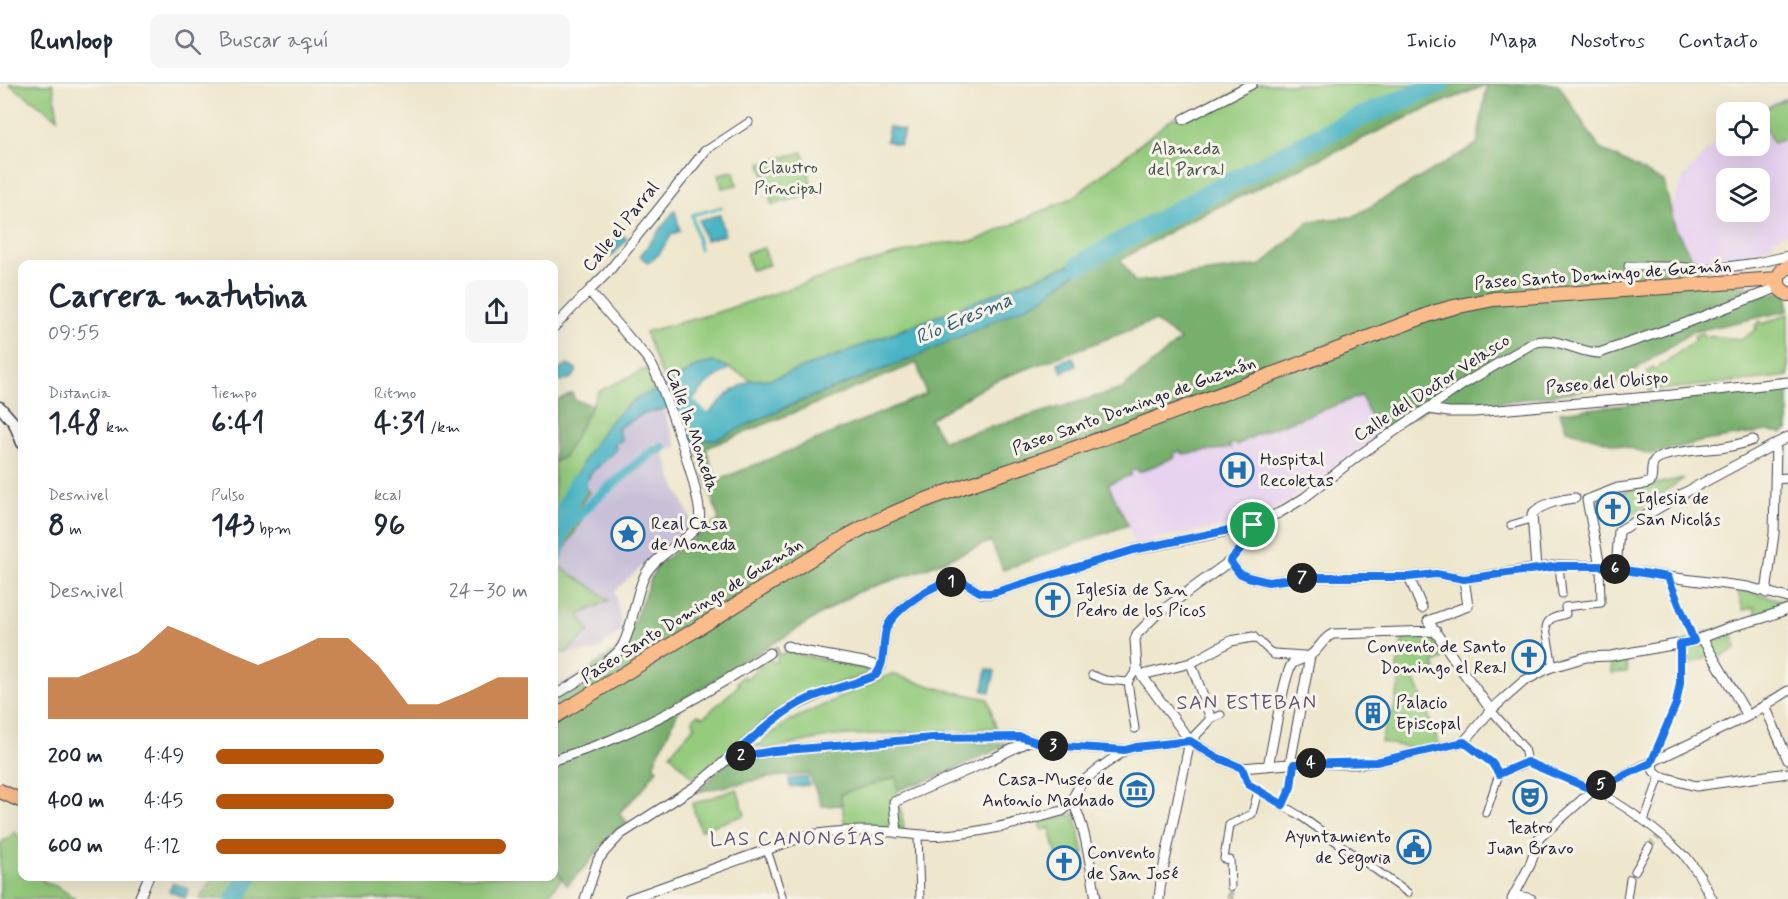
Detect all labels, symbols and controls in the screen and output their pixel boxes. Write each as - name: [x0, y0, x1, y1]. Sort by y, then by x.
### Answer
- search box: [150, 14, 570, 68]
- text: Runloop: [30, 23, 114, 60]
- icon: search: [171, 25, 204, 58]
- text: Buscar aquí: [219, 27, 329, 55]
- text: Inicio: [1407, 27, 1457, 55]
- text: Mapa: [1490, 27, 1537, 55]
- text: Nosotros: [1570, 27, 1645, 55]
- text: Contacto: [1678, 27, 1758, 55]
- map controls: [1716, 102, 1770, 222]
- button: locate: [1716, 102, 1770, 156]
- park label: Alameda del Parral: [1148, 137, 1224, 182]
- park label: Claustro Pirncipal: [754, 156, 822, 201]
- button: layers: [1716, 168, 1770, 222]
- street label: Calle el Parral: [577, 177, 665, 277]
- street label: Paseo Santo Domingo de Guzmán: [1474, 254, 1732, 296]
- text: Carrera matutina: [48, 275, 308, 319]
- button: share: [465, 280, 528, 343]
- water label: Río Eresma: [911, 286, 1017, 352]
- text: 09:55: [48, 320, 99, 347]
- street label: Calle del Doctor Velasco: [1349, 328, 1515, 448]
- street label: Paseo Santo Domingo de Guzmán: [1009, 351, 1259, 461]
- street label: Calle la Moneda: [660, 365, 724, 495]
- street label: Paseo del Obispo: [1545, 366, 1669, 400]
- text: Distancia: [48, 383, 110, 404]
- text: Tiempo: [211, 383, 257, 404]
- text: Ritmo: [374, 383, 416, 404]
- text: 1.48: [48, 404, 102, 443]
- text: 6:41: [211, 404, 265, 443]
- text: 4:31: [374, 404, 426, 443]
- text: km: [102, 417, 129, 438]
- text: /km: [426, 417, 461, 438]
- place label: Hospital Recoletas: [1260, 448, 1334, 493]
- hospital icon: Hospital Recoletas: [1219, 452, 1255, 488]
- text: Desnivel: [48, 485, 108, 506]
- text: Pulso: [211, 485, 245, 506]
- text: kcal: [374, 485, 401, 506]
- place label: Iglesia de San Nicolás: [1636, 487, 1721, 532]
- church icon: Iglesia de San Nicolás: [1595, 491, 1631, 527]
- pin: [1227, 499, 1278, 550]
- text: 8: [48, 506, 65, 545]
- text: 143: [211, 506, 255, 545]
- text: 96: [374, 506, 405, 545]
- icon: arrive: [1236, 508, 1269, 541]
- place label: Real Casa de Moneda: [651, 512, 737, 557]
- place icon: Real Casa de Moneda: [610, 516, 646, 552]
- text: m: [65, 519, 82, 540]
- text: bpm: [255, 519, 291, 540]
- street label: Paseo Santo Domingo de Guzmán: [576, 533, 808, 689]
- pin: 6: [1600, 554, 1630, 584]
- text: 6: [1611, 558, 1619, 579]
- pin: 7: [1287, 563, 1317, 593]
- pin: 1: [936, 567, 966, 597]
- text: 7: [1297, 567, 1307, 588]
- text: 1: [947, 571, 955, 592]
- text: Desnivel: [48, 578, 123, 605]
- text: 24–30 m: [449, 578, 528, 605]
- place label: Iglesia de San Pedro de los Picos: [1076, 578, 1206, 623]
- church icon: Iglesia de San Pedro de los Picos: [1035, 582, 1071, 618]
- place label: Convento de Santo Domingo el Real: [1367, 635, 1506, 680]
- church icon: Convento de Santo Domingo el Real: [1511, 639, 1547, 675]
- district label: SAN ESTEBAN: [1177, 690, 1317, 717]
- place label: Palacio Episcopal: [1396, 691, 1461, 736]
- building icon: Palacio Episcopal: [1355, 695, 1391, 731]
- pin: 3: [1038, 731, 1068, 761]
- text: 3: [1049, 735, 1057, 756]
- pin: 2: [726, 741, 756, 771]
- text: 200 m: [48, 743, 103, 770]
- text: 4:49: [144, 743, 185, 770]
- text: 2: [737, 745, 745, 766]
- pin: 4: [1296, 748, 1326, 778]
- text: 4: [1306, 752, 1316, 773]
- place label: Casa-Museo de Antonio Machado: [982, 768, 1114, 813]
- pin: 5: [1586, 770, 1616, 800]
- museum icon: Casa-Museo de Antonio Machado: [1119, 772, 1155, 808]
- text: 5: [1596, 774, 1606, 795]
- theatre icon: Teatro Juan Bravo: [1512, 779, 1548, 815]
- text: 400 m: [48, 788, 104, 815]
- text: 4:45: [144, 788, 183, 815]
- place label: Teatro Juan Bravo: [1486, 816, 1574, 861]
- place label: Ayuntamiento de Segovia: [1285, 825, 1391, 871]
- district label: LAS CANONGÍAS: [710, 826, 886, 853]
- public building icon: Ayuntamiento de Segovia: [1396, 829, 1432, 865]
- text: 600 m: [48, 833, 103, 860]
- text: 4:12: [144, 833, 180, 860]
- place label: Convento de San José: [1087, 841, 1178, 886]
- church icon: Convento de San José: [1046, 845, 1082, 881]

